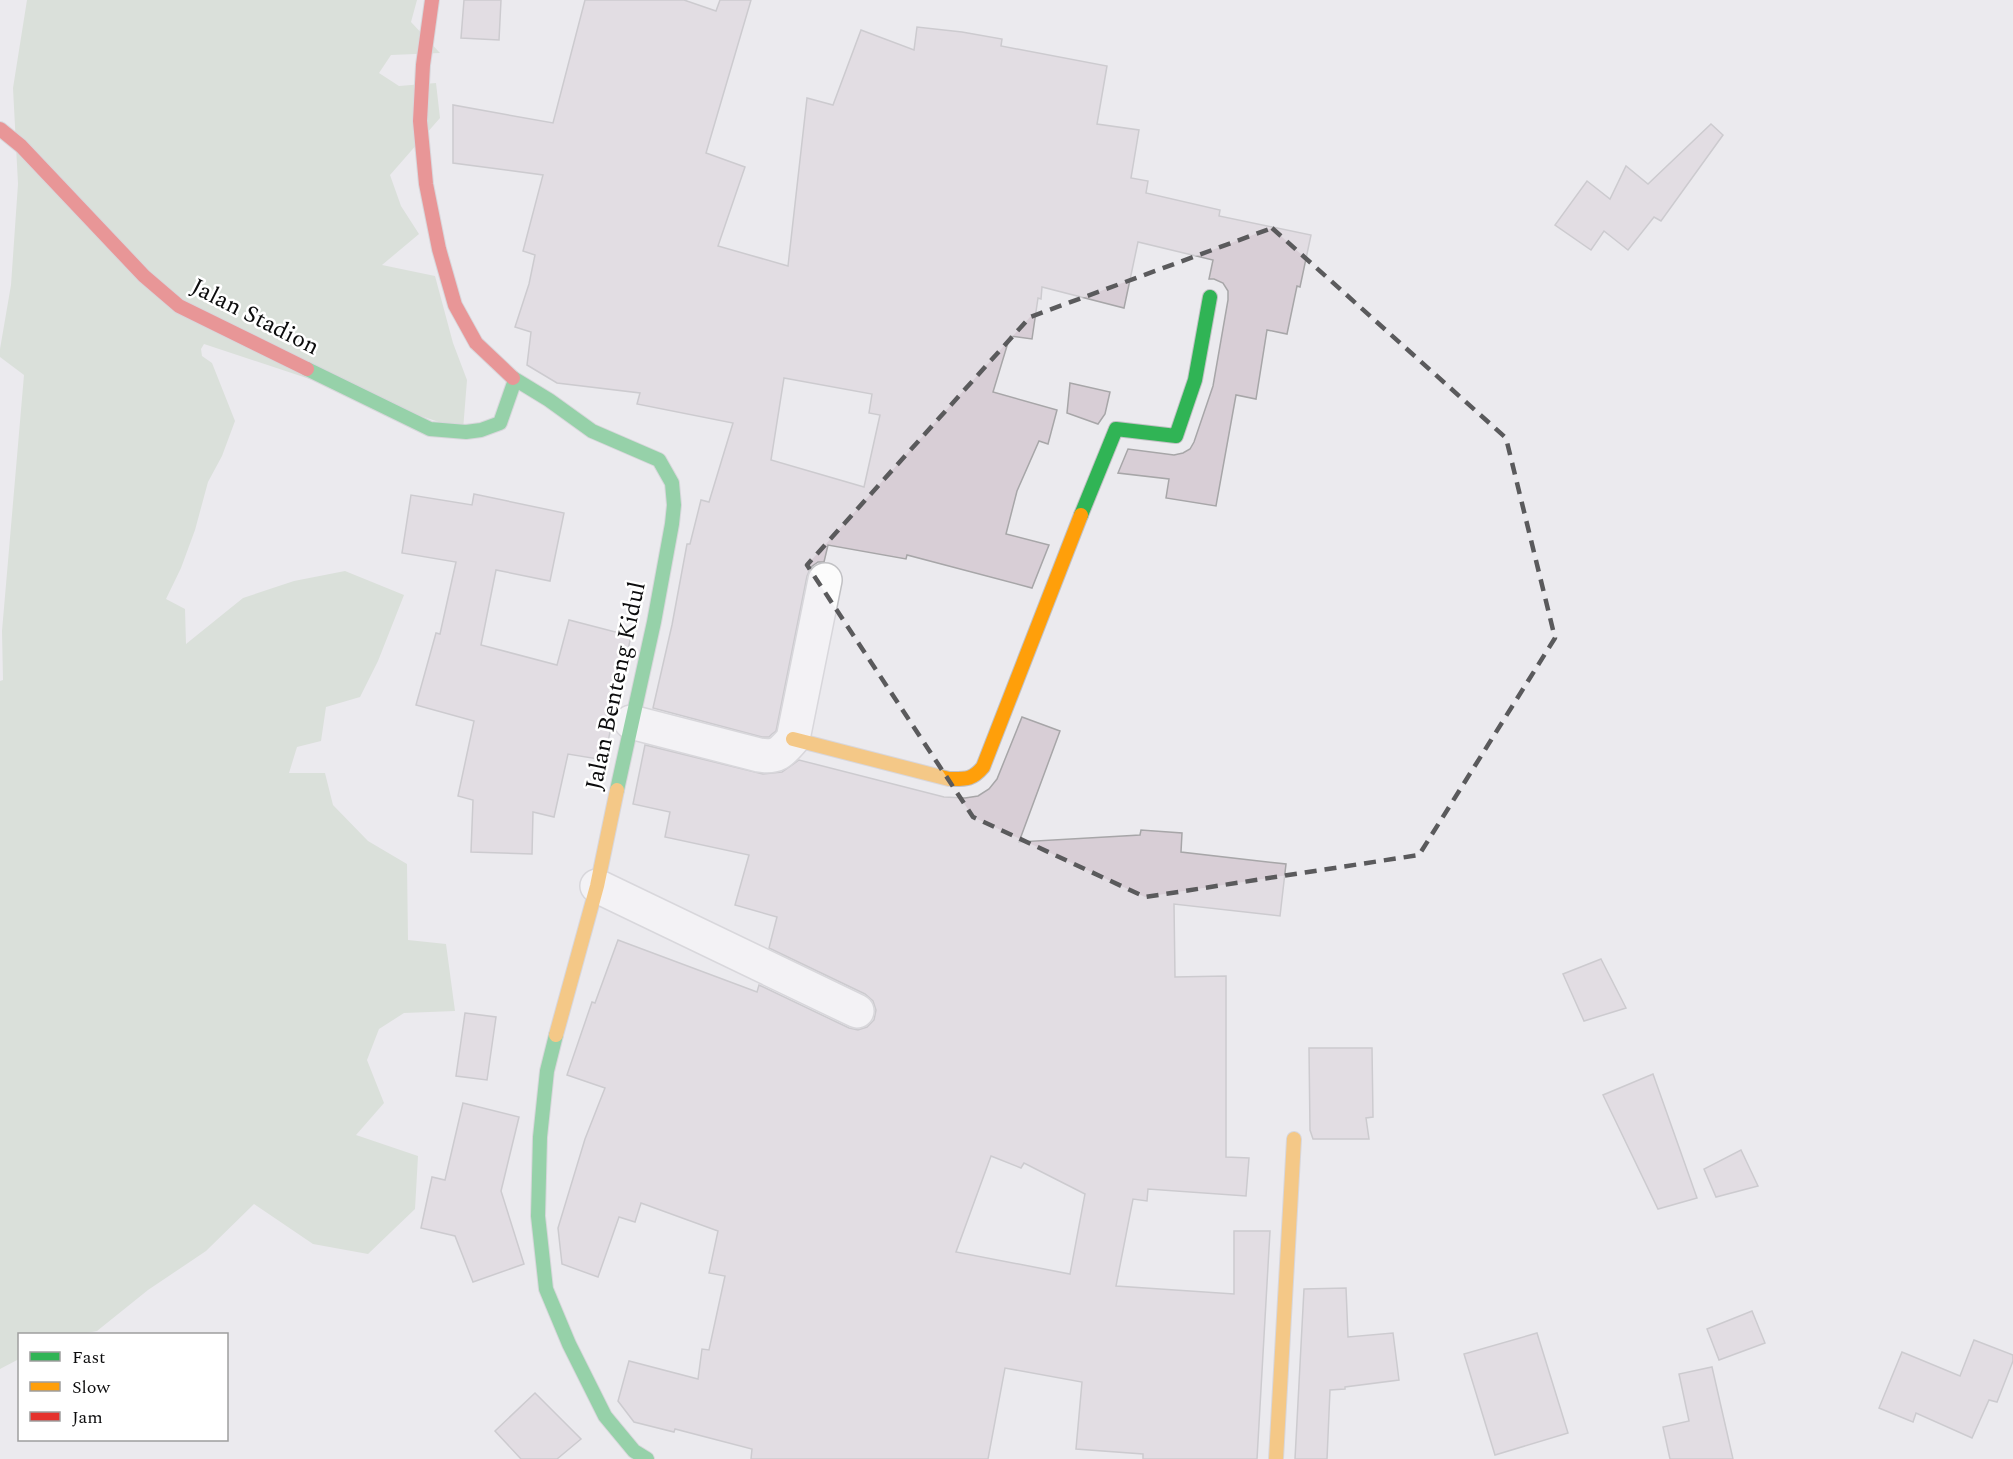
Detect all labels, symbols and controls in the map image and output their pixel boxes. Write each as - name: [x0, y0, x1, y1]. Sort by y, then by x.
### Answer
- street label: Jalan Stadion: [184, 269, 326, 365]
- street label: Jalan Benteng Kidul: [576, 578, 656, 794]
- legend: [18, 1333, 228, 1441]
- text: Fast: [72, 1344, 105, 1371]
- text: Slow: [72, 1374, 111, 1401]
- text: Jam: [72, 1404, 103, 1431]

